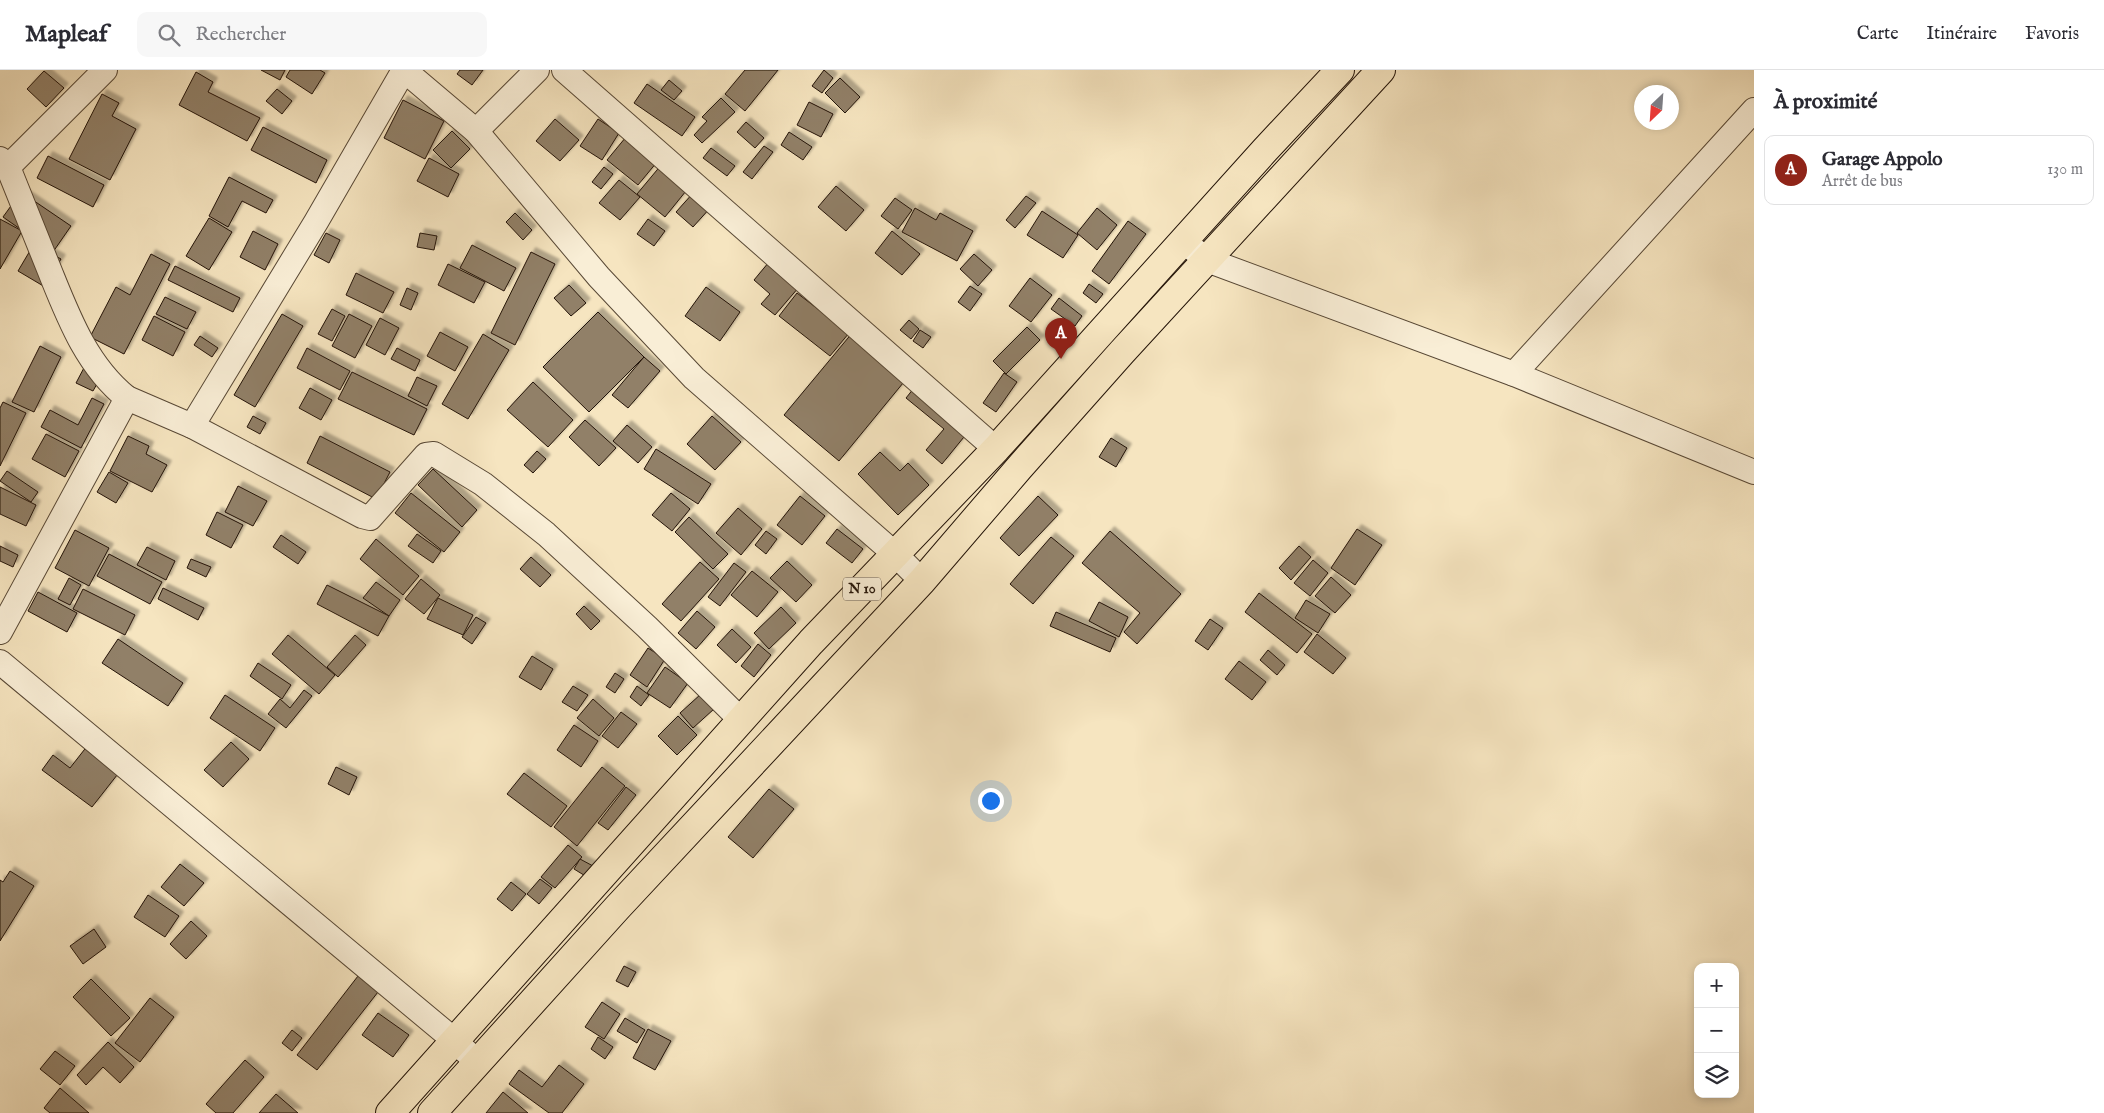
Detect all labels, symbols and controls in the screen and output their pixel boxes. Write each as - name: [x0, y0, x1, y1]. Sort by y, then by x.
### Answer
- search box: [137, 12, 487, 57]
- text: Mapleaf: [25, 19, 107, 50]
- icon: search: [155, 21, 183, 49]
- text: Rechercher: [195, 23, 286, 47]
- text: Carte: [1857, 23, 1899, 46]
- text: Itinéraire: [1927, 23, 1997, 46]
- text: Favoris: [2025, 23, 2079, 46]
- north arrow: [1634, 85, 1679, 130]
- text: À proximité: [1774, 89, 1877, 116]
- text: Garage Appolo: [1822, 148, 1943, 172]
- text: A: [1786, 160, 1796, 180]
- text: 130 m: [2047, 160, 2083, 180]
- text: Arrêt de bus: [1822, 172, 1903, 192]
- pin: A: [1045, 318, 1077, 359]
- road number: N 10: [843, 578, 881, 600]
- your location: [978, 788, 1004, 814]
- map controls: [1694, 963, 1739, 1098]
- button: +: [1694, 963, 1739, 1008]
- button: −: [1694, 1008, 1739, 1053]
- button: layers: [1694, 1053, 1739, 1098]

